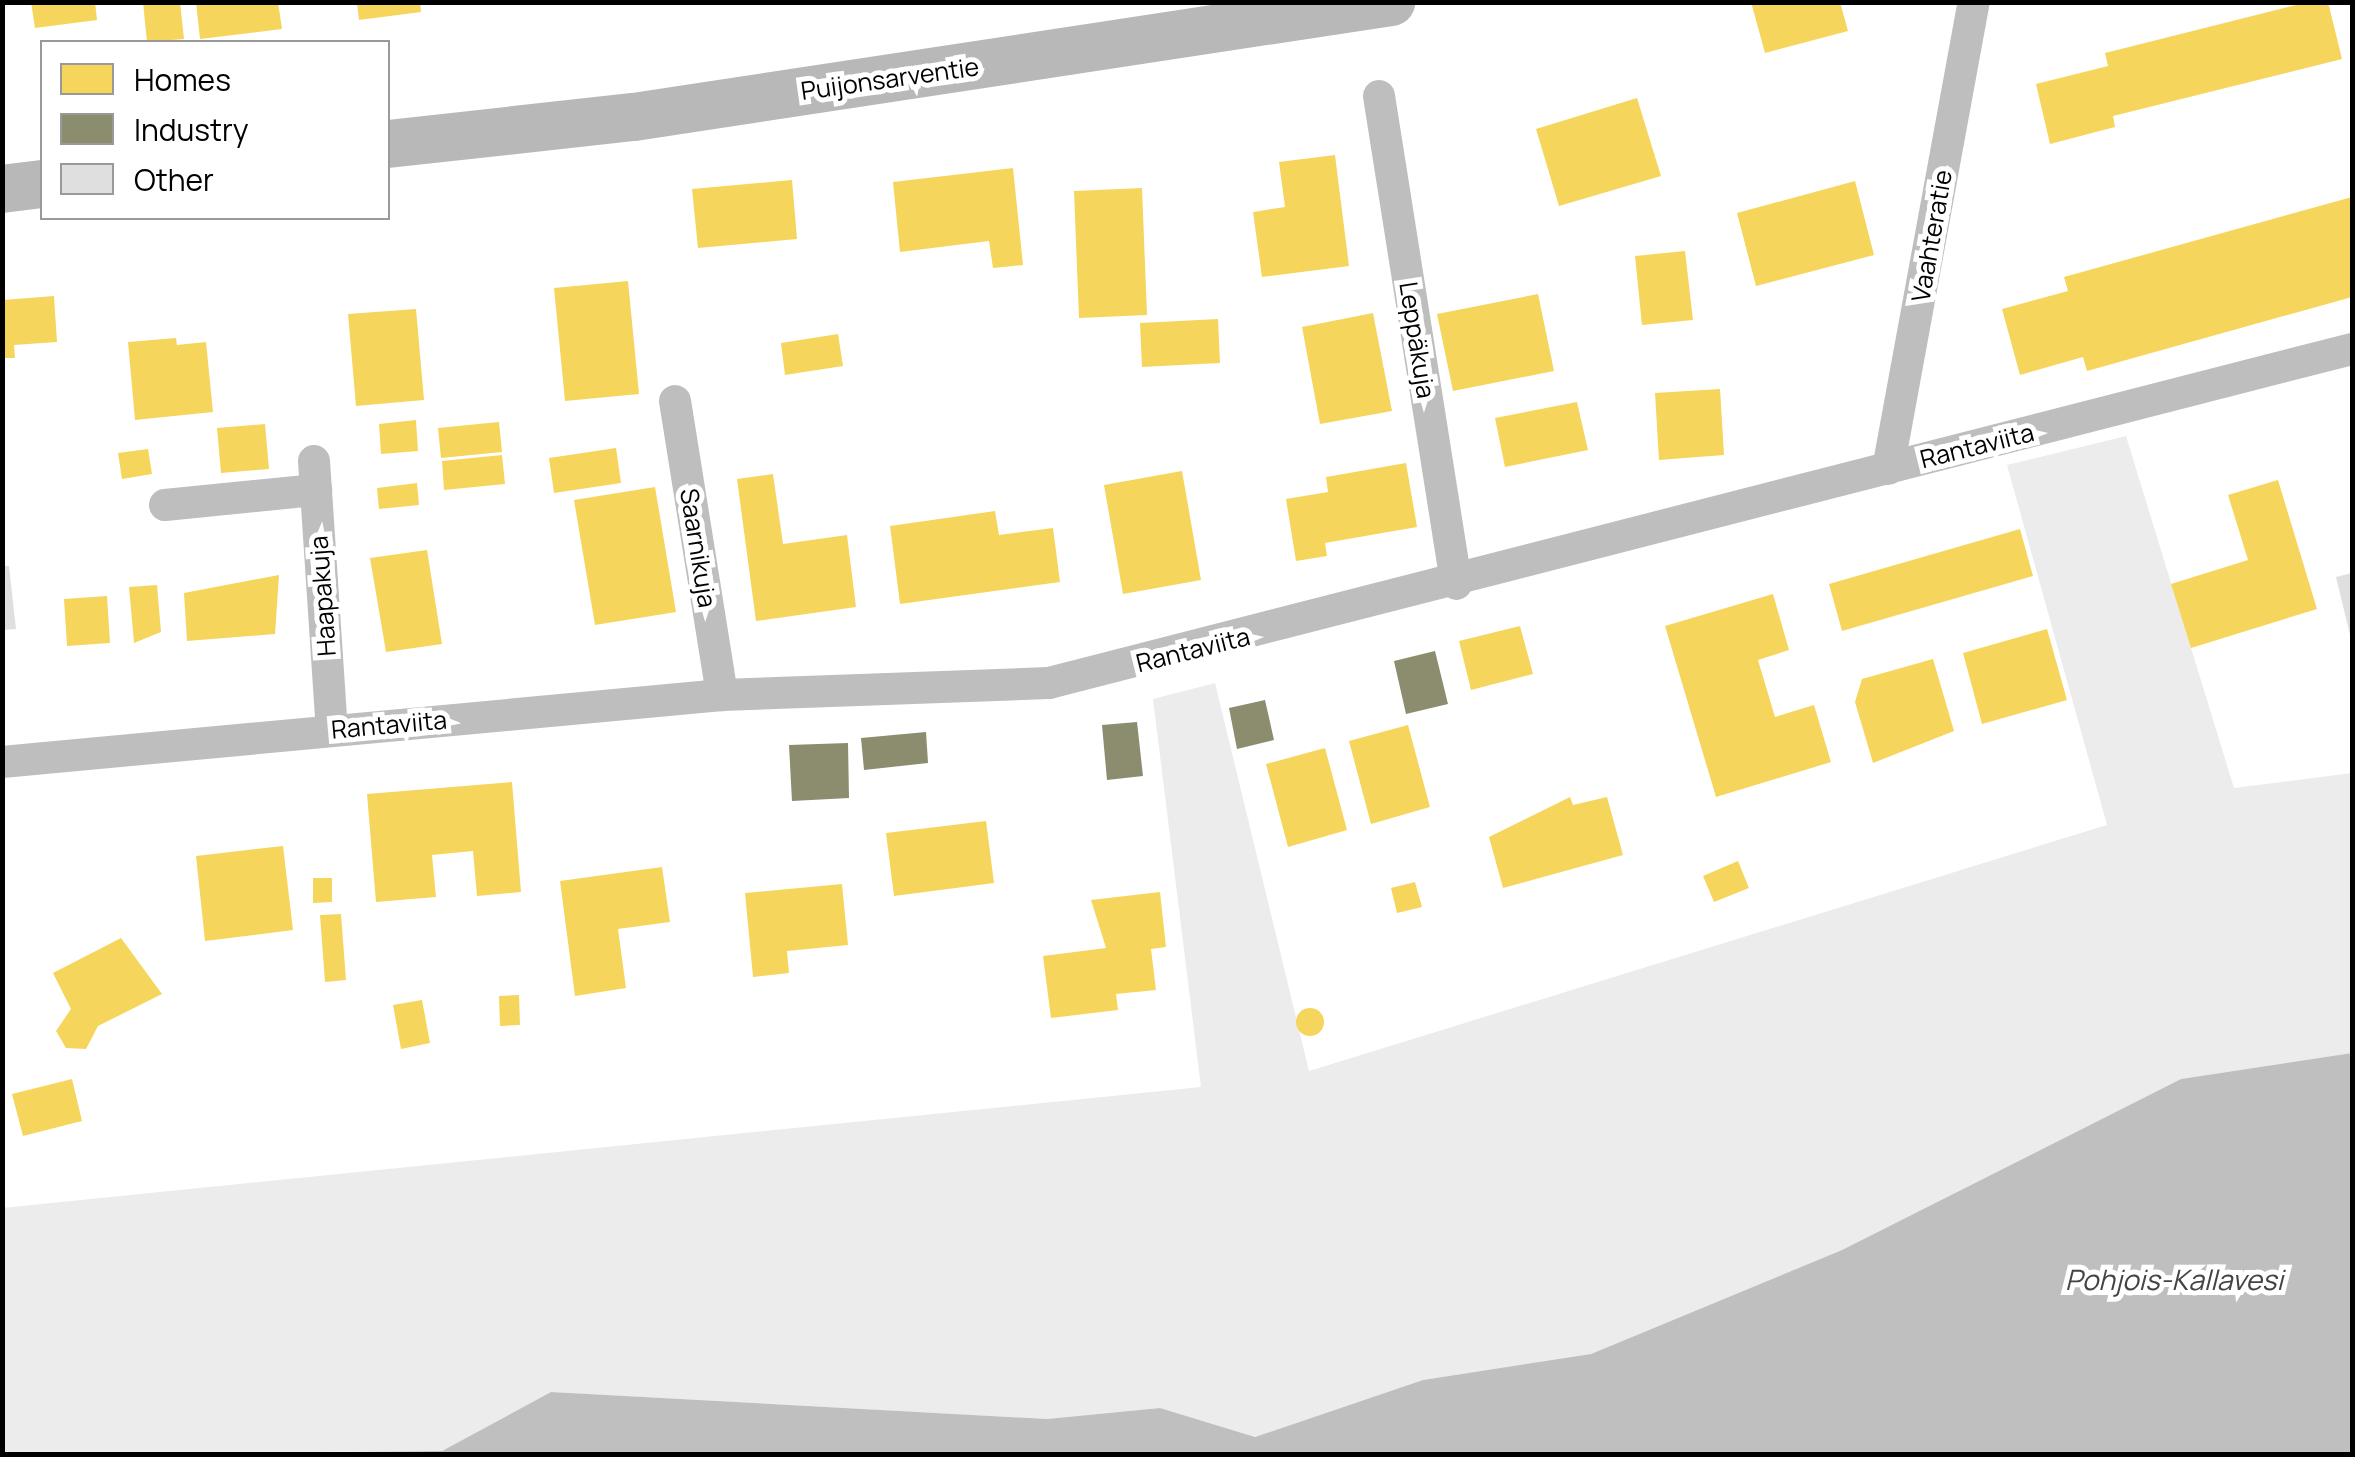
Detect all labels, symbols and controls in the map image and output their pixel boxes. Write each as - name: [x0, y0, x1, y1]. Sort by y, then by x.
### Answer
- legend: [40, 40, 390, 220]
- street label: Puijonsarventie: [799, 52, 981, 106]
- text: Homes: [134, 59, 231, 100]
- text: Industry: [134, 109, 249, 150]
- text: Other: [134, 159, 214, 200]
- street label: Vaahteratie: [1906, 168, 1958, 304]
- street label: Leppäkuja: [1393, 279, 1441, 401]
- street label: Rantaviita: [1917, 417, 2037, 475]
- street label: Saarnikuja: [674, 486, 722, 610]
- street label: Haapakuja: [304, 535, 342, 657]
- street label: Rantaviita: [1133, 621, 1253, 679]
- street label: Rantaviita: [330, 705, 448, 745]
- water label: Pohjois-Kallavesi: [2065, 1262, 2283, 1296]

